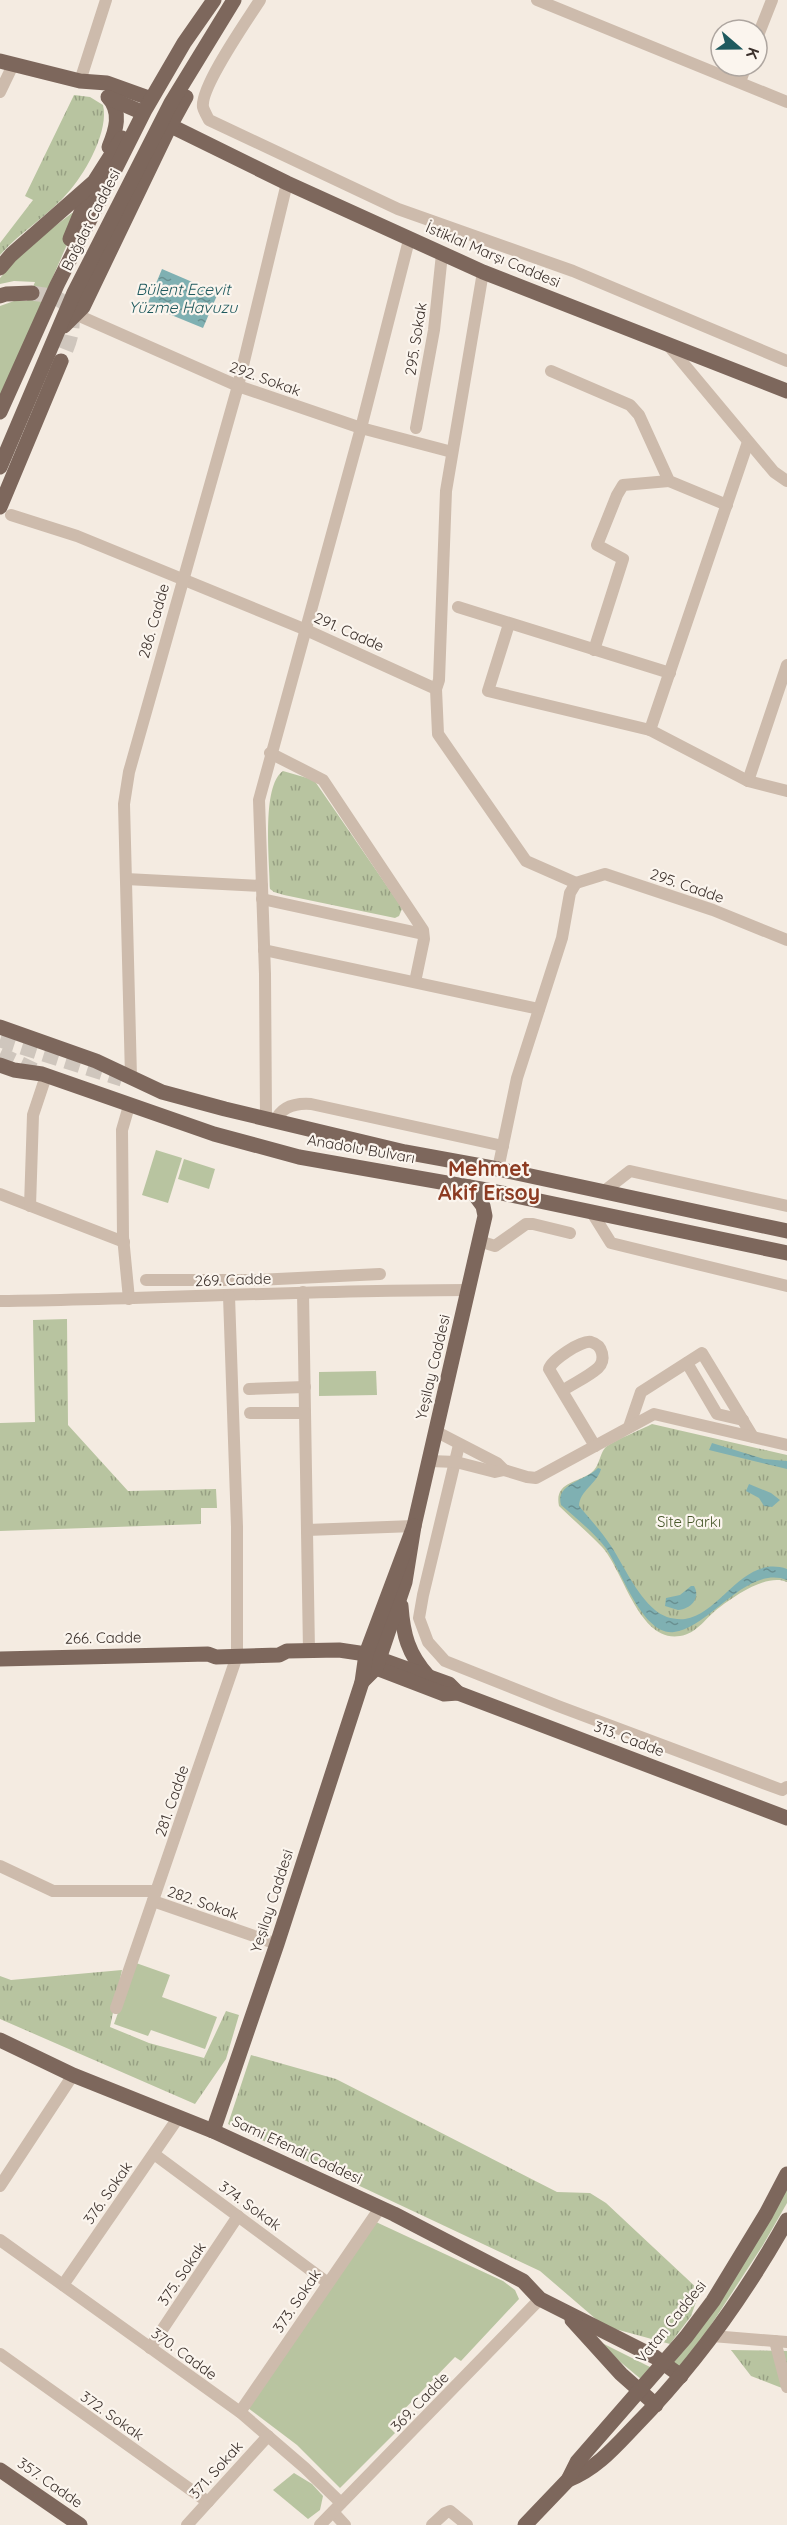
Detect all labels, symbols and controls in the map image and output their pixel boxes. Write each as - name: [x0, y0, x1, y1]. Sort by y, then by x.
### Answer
- north arrow: [709, 18, 769, 78]
- text: K: [742, 45, 764, 61]
- street label: Bağdat Caddesi: [57, 166, 124, 274]
- street label: İstiklal Marşı Caddesi: [423, 218, 563, 292]
- water label: Bülent Ecevit Yüzme Havuzu: [129, 279, 238, 317]
- street label: 295. Sokak: [400, 301, 431, 377]
- street label: 292. Sokak: [227, 357, 303, 400]
- street label: 286. Cadde: [134, 581, 173, 660]
- street label: 291. Cadde: [311, 608, 387, 655]
- street label: 295. Cadde: [648, 864, 727, 907]
- street label: Anadolu Bulvarı: [306, 1130, 416, 1167]
- district label: Mehmet Akif Ersoy: [438, 1155, 540, 1205]
- street label: 269. Cadde: [194, 1269, 272, 1290]
- street label: Yeşilay Caddesi: [411, 1312, 454, 1421]
- park label: Site Parkı: [657, 1512, 721, 1531]
- street label: 266. Cadde: [64, 1627, 142, 1648]
- street label: 313. Cadde: [591, 1716, 667, 1761]
- street label: 281. Cadde: [150, 1763, 193, 1839]
- street label: Yeşilay Caddesi: [246, 1847, 297, 1955]
- street label: 282. Sokak: [165, 1881, 241, 1924]
- street label: Sami Efendi Caddesi: [229, 2111, 365, 2188]
- street label: 376. Sokak: [79, 2158, 136, 2228]
- street label: 374. Sokak: [215, 2177, 285, 2235]
- street label: 375. Sokak: [153, 2238, 210, 2309]
- street label: 373. Sokak: [268, 2265, 325, 2336]
- street label: Vatan Caddesi: [631, 2276, 710, 2367]
- street label: 370. Cadde: [148, 2323, 221, 2384]
- street label: 369. Cadde: [386, 2368, 453, 2436]
- street label: 372. Sokak: [77, 2387, 148, 2444]
- street label: 371. Sokak: [185, 2437, 247, 2502]
- street label: 357. Cadde: [14, 2453, 87, 2512]

